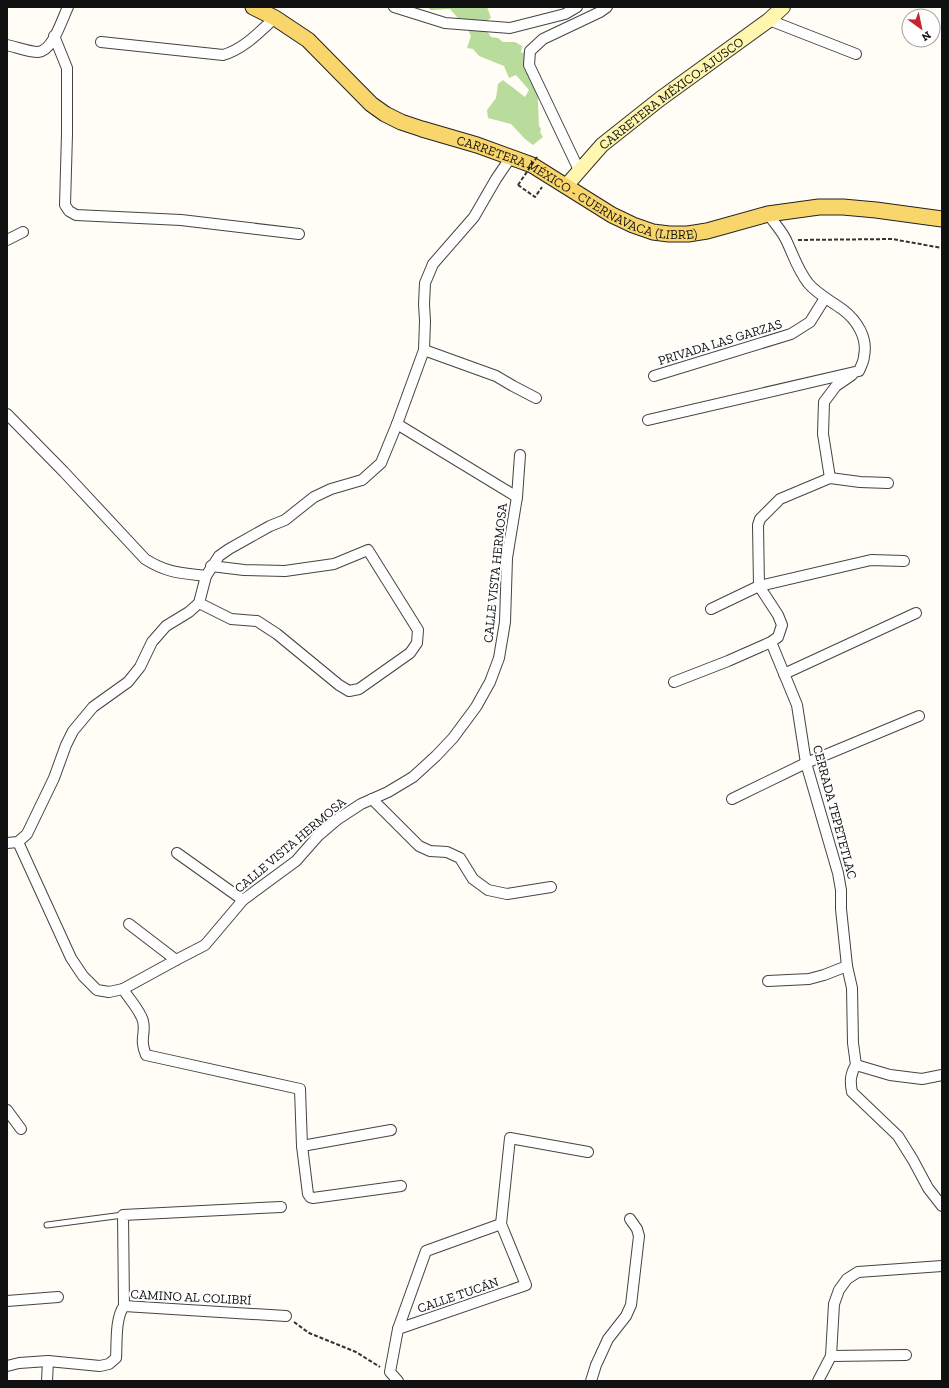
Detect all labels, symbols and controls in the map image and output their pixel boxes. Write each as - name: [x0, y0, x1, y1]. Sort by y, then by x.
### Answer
- north arrow: [901, 8, 941, 48]
- text: N: [919, 28, 933, 44]
- street label: CARRETERA MÉXICO-AJUSCO: [596, 34, 746, 152]
- street label: CARRETERA MÉXICO - CUERNAVACA (LIBRE): [455, 132, 699, 242]
- street label: PRIVADA LAS GARZAS: [656, 316, 784, 368]
- street label: CALLE VISTA HERMOSA: [480, 502, 510, 644]
- street label: CERRADA TEPETETLAC: [810, 743, 860, 881]
- street label: CALLE VISTA HERMOSA: [231, 794, 349, 896]
- street label: CALLE TUCÁN: [415, 1274, 501, 1316]
- street label: CAMINO AL COLIBRÍ: [130, 1286, 252, 1308]

